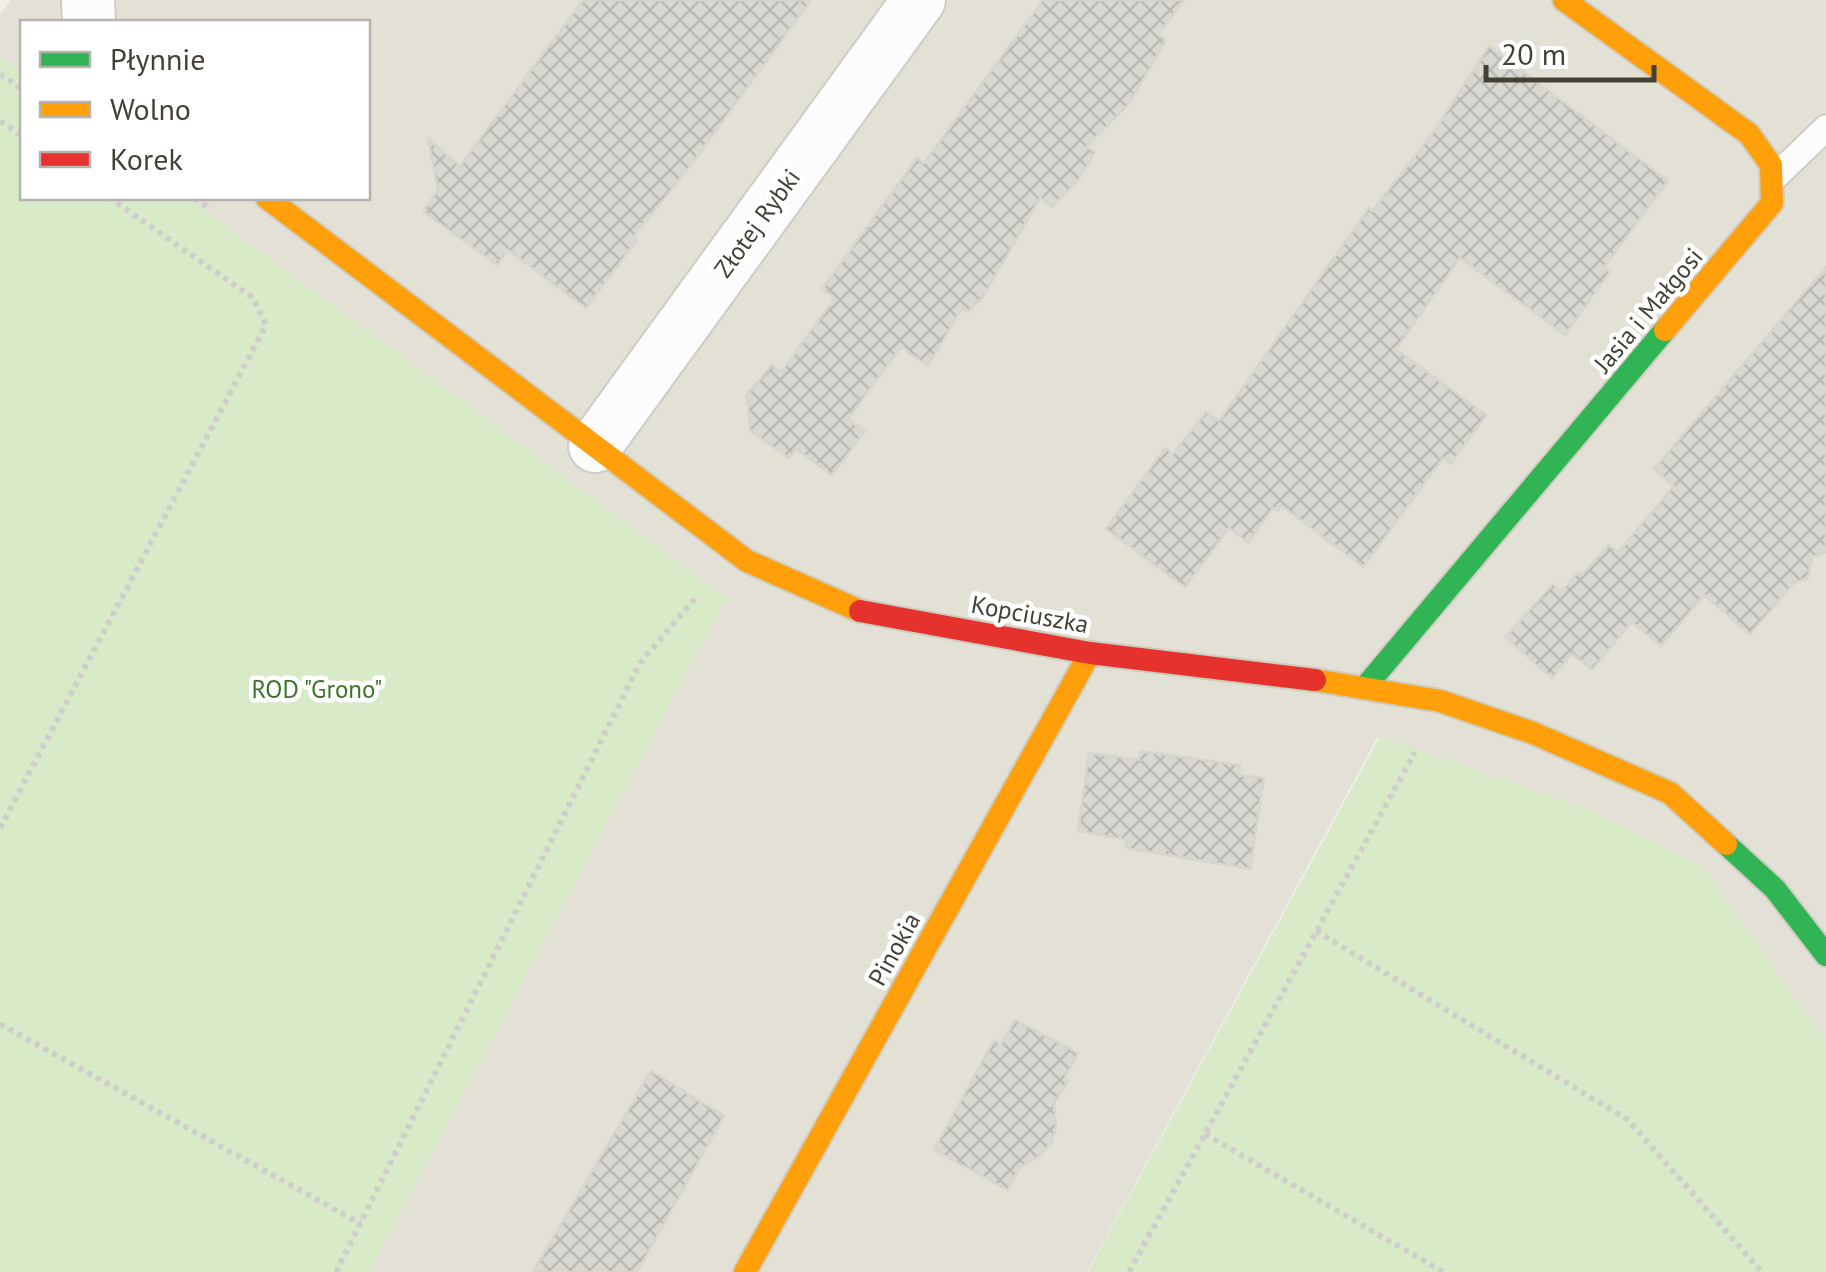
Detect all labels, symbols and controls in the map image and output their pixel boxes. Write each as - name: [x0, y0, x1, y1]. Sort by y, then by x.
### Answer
- legend: [20, 20, 370, 200]
- scale bar: [1486, 20, 1654, 82]
- text: 20 m: [1501, 34, 1566, 73]
- text: Płynnie: [110, 39, 206, 78]
- text: Wolno: [110, 89, 191, 128]
- text: Korek: [110, 139, 183, 178]
- street label: Złotej Rybki: [707, 162, 807, 284]
- street label: Jasia i Małgosi: [1586, 241, 1709, 380]
- street label: Kopciuszka: [969, 588, 1091, 640]
- park label: ROD "Grono": [252, 673, 382, 705]
- street label: Pinokia: [861, 907, 927, 991]

